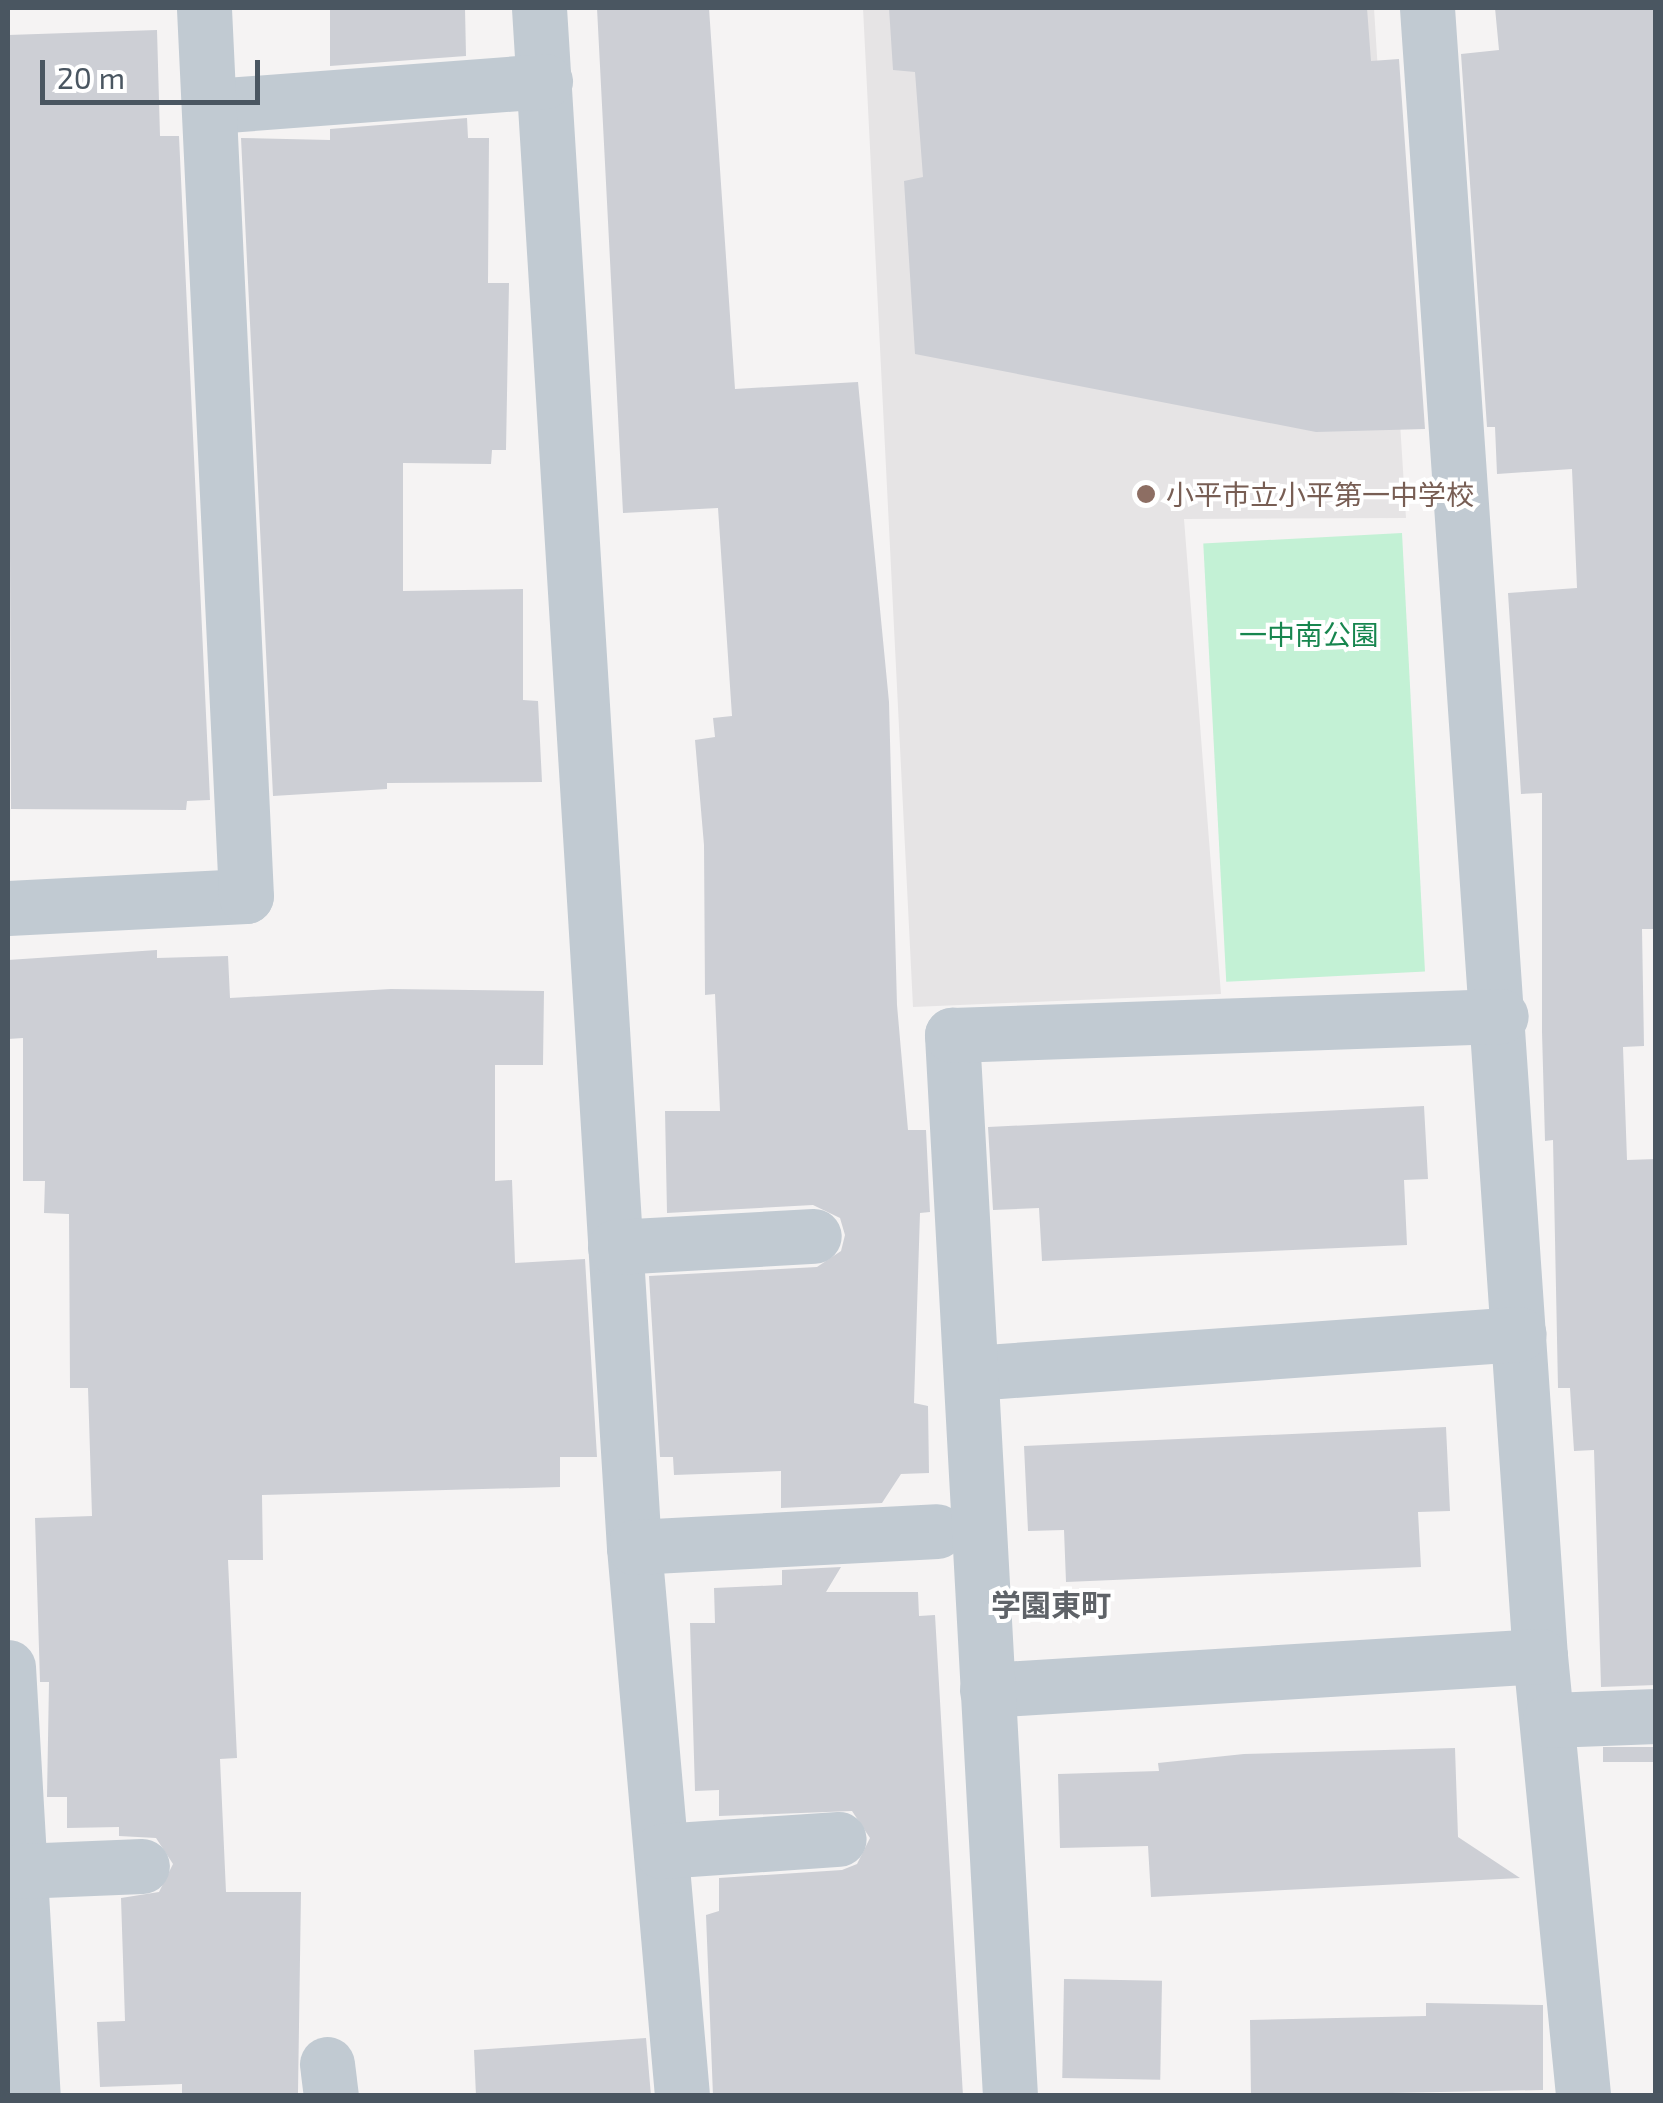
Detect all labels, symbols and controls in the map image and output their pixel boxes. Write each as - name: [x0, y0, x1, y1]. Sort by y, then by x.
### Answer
- scale bar: [45, 40, 265, 102]
- text: 20 m: [57, 59, 125, 95]
- place label: 小平市立小平第一中学校: [1166, 477, 1474, 511]
- marker: 小平市立小平第一中学校: [1135, 483, 1157, 505]
- park label: 一中南公園: [1239, 617, 1379, 651]
- district label: 学園東町: [991, 1586, 1111, 1622]

